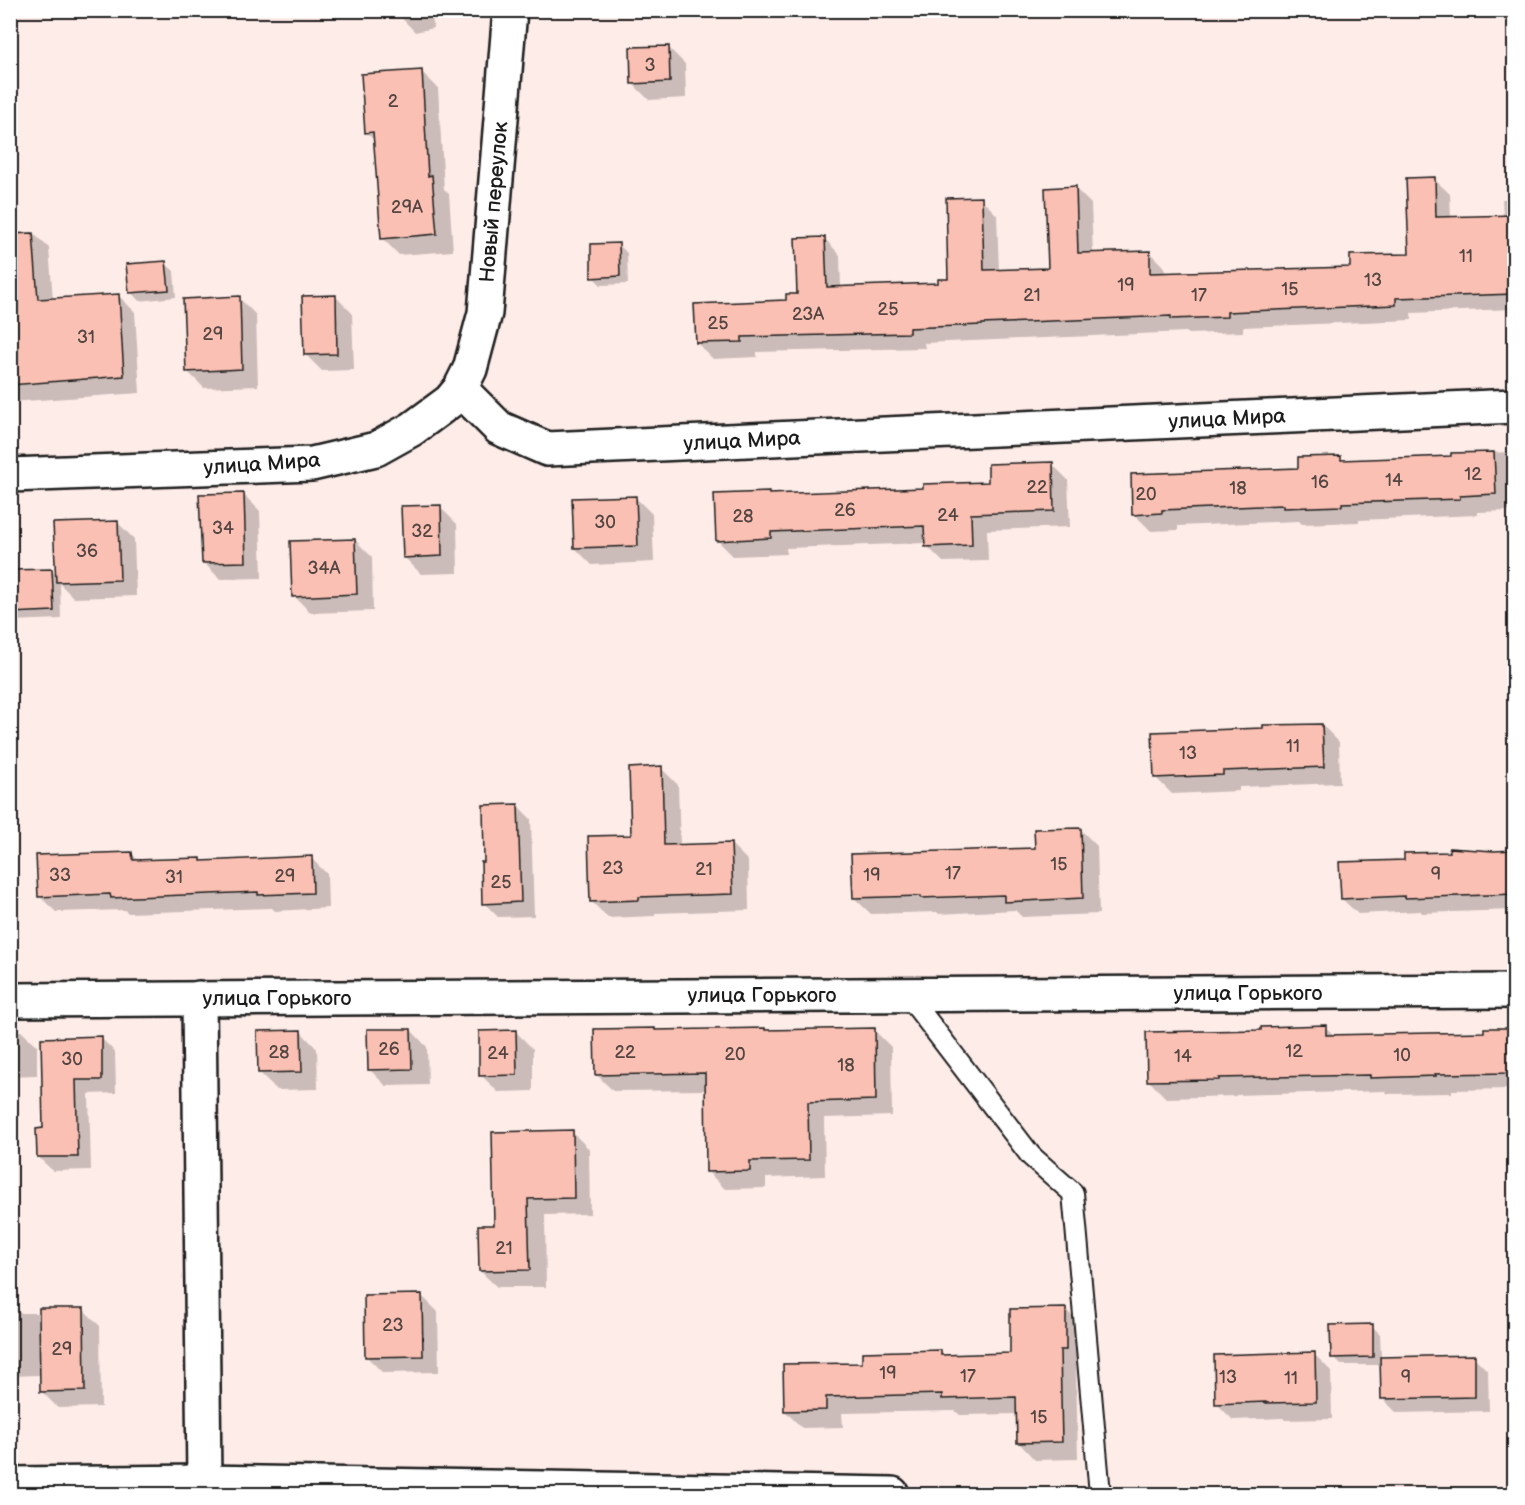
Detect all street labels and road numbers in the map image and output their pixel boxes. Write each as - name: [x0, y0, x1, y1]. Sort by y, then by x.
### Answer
- street label: Новый переулок: [475, 120, 513, 284]
- street label: улица Мира: [1168, 403, 1287, 435]
- street label: улица Мира: [683, 425, 802, 457]
- street label: улица Мира: [203, 447, 322, 481]
- street label: улица Горького: [1174, 981, 1323, 1006]
- street label: улица Горького: [688, 983, 837, 1008]
- street label: улица Горького: [203, 986, 352, 1011]

